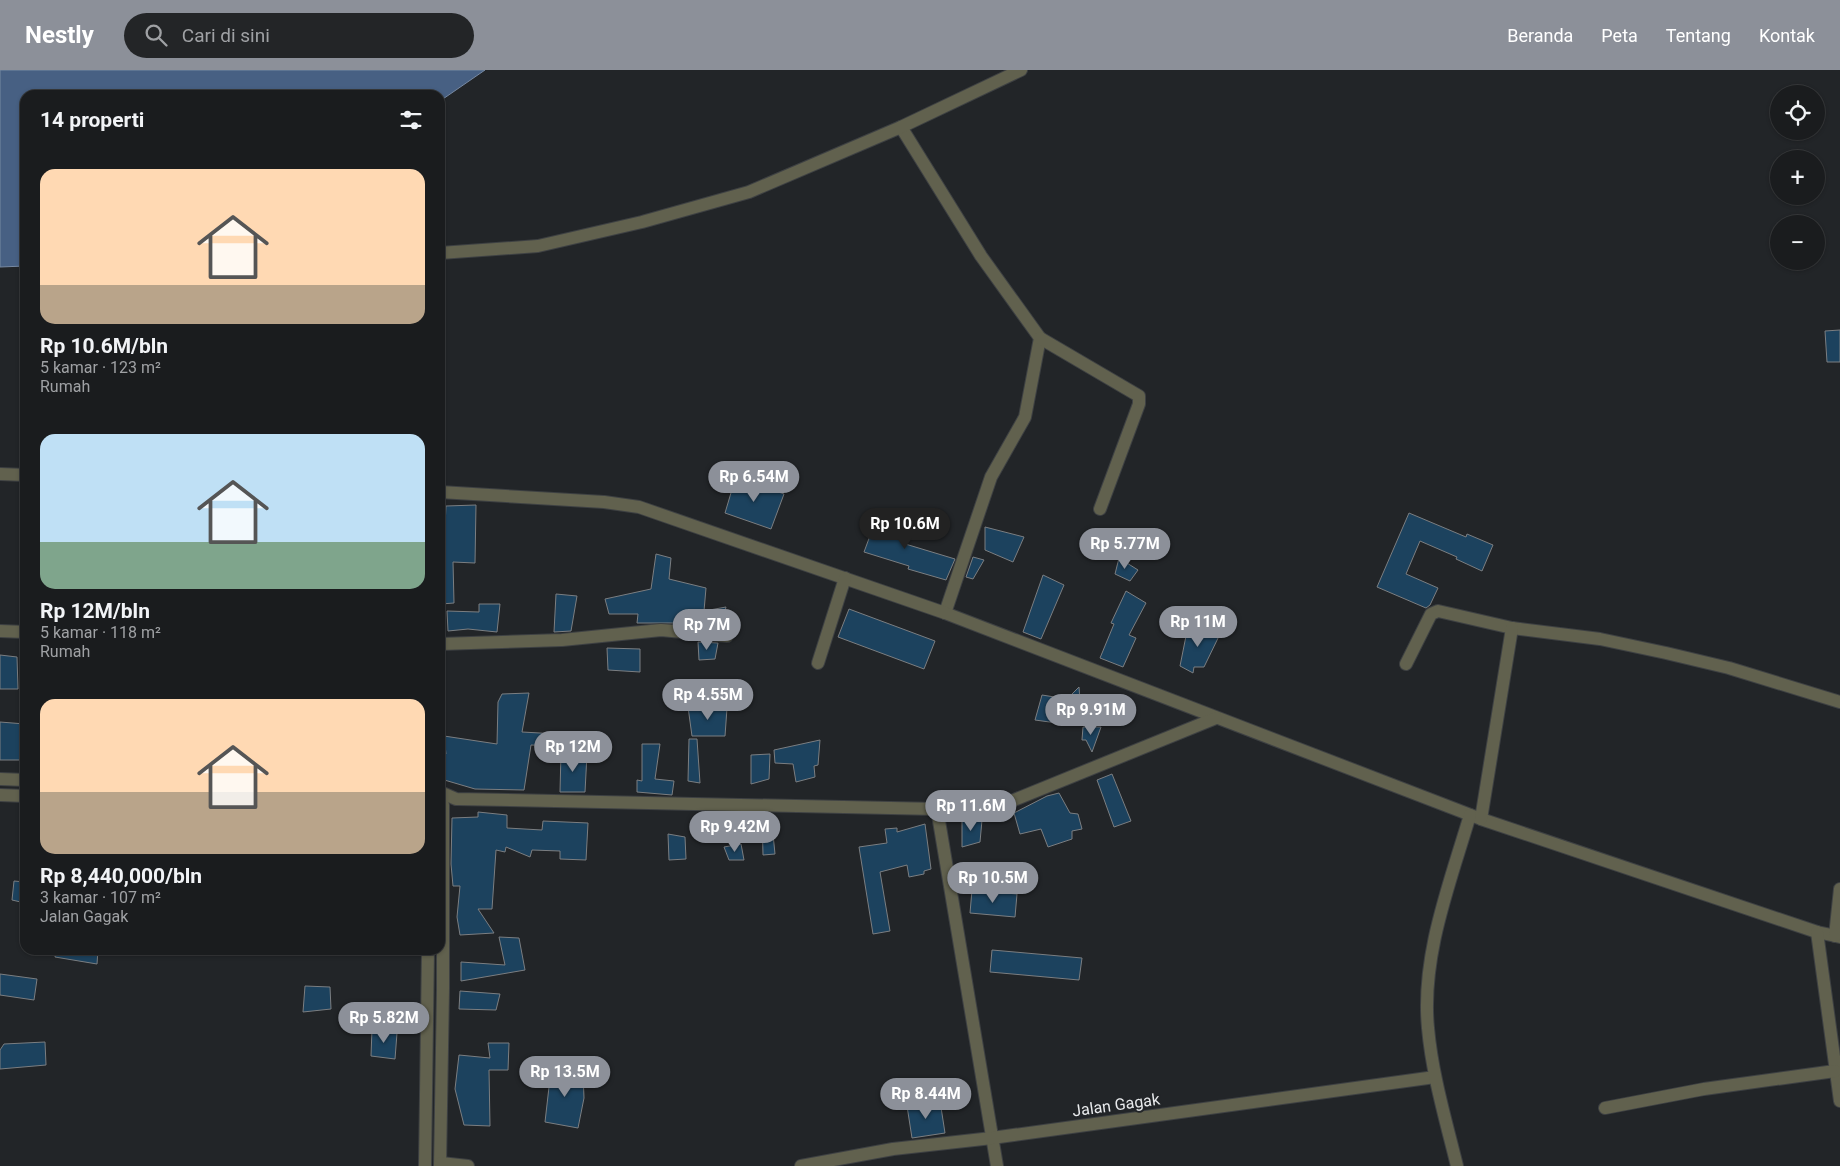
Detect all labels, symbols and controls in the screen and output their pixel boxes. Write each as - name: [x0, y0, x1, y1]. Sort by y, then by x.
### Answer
- search box: [124, 13, 474, 58]
- text: Nestly: [25, 21, 94, 49]
- icon: search: [142, 21, 170, 49]
- text: Cari di sini: [182, 24, 270, 47]
- text: Beranda: [1507, 25, 1573, 46]
- text: Peta: [1601, 25, 1638, 46]
- text: Tentang: [1666, 25, 1731, 46]
- text: Kontak: [1759, 25, 1815, 46]
- map controls: [1770, 85, 1825, 270]
- button: locate: [1770, 85, 1825, 140]
- icon: filters: [397, 106, 425, 134]
- text: 14 properti: [40, 108, 144, 132]
- button: +: [1770, 150, 1825, 205]
- icon: home: [188, 202, 278, 292]
- button: −: [1770, 215, 1825, 270]
- text: Rp 10.6M/bln: [40, 334, 168, 358]
- text: 5 kamar · 123 m²: [40, 358, 161, 377]
- text: Rumah: [40, 377, 90, 396]
- pin: Rp 6.54M: [702, 460, 806, 503]
- icon: home: [188, 467, 278, 557]
- text: Rp 6.54M: [719, 467, 789, 486]
- pin: Rp 10.6M: [853, 508, 957, 550]
- text: Rp 10.6M: [870, 514, 940, 533]
- pin: Rp 5.77M: [1073, 528, 1177, 570]
- text: Rp 5.77M: [1090, 534, 1160, 553]
- text: Rp 12M/bln: [40, 599, 150, 623]
- pin: Rp 11M: [1157, 606, 1239, 648]
- pin: Rp 7M: [672, 608, 742, 651]
- text: Rp 11M: [1170, 612, 1226, 631]
- text: Rp 7M: [684, 615, 730, 634]
- text: 5 kamar · 118 m²: [40, 623, 161, 642]
- text: Rumah: [40, 642, 90, 661]
- pin: Rp 4.55M: [656, 678, 760, 721]
- text: Rp 4.55M: [673, 685, 743, 704]
- pin: Rp 9.91M: [1039, 694, 1143, 736]
- text: Rp 9.91M: [1056, 700, 1126, 719]
- pin: Rp 12M: [532, 730, 614, 773]
- icon: home: [188, 732, 278, 822]
- text: Rp 12M: [545, 737, 601, 756]
- pin: Rp 11.6M: [919, 790, 1023, 832]
- text: Rp 11.6M: [936, 796, 1006, 815]
- pin: Rp 9.42M: [683, 810, 787, 853]
- text: Rp 9.42M: [700, 817, 770, 836]
- pin: Rp 10.5M: [941, 862, 1045, 904]
- text: Rp 8,440,000/bln: [40, 864, 202, 888]
- text: Rp 10.5M: [958, 868, 1028, 887]
- text: 3 kamar · 107 m²: [40, 888, 161, 907]
- text: Jalan Gagak: [40, 907, 128, 926]
- pin: Rp 5.82M: [332, 1002, 436, 1044]
- text: Rp 5.82M: [349, 1008, 419, 1027]
- pin: Rp 13.5M: [513, 1056, 617, 1098]
- text: Rp 13.5M: [530, 1062, 600, 1081]
- pin: Rp 8.44M: [874, 1078, 978, 1120]
- text: Rp 8.44M: [891, 1084, 961, 1103]
- street label: Jalan Gagak: [1071, 1089, 1162, 1121]

